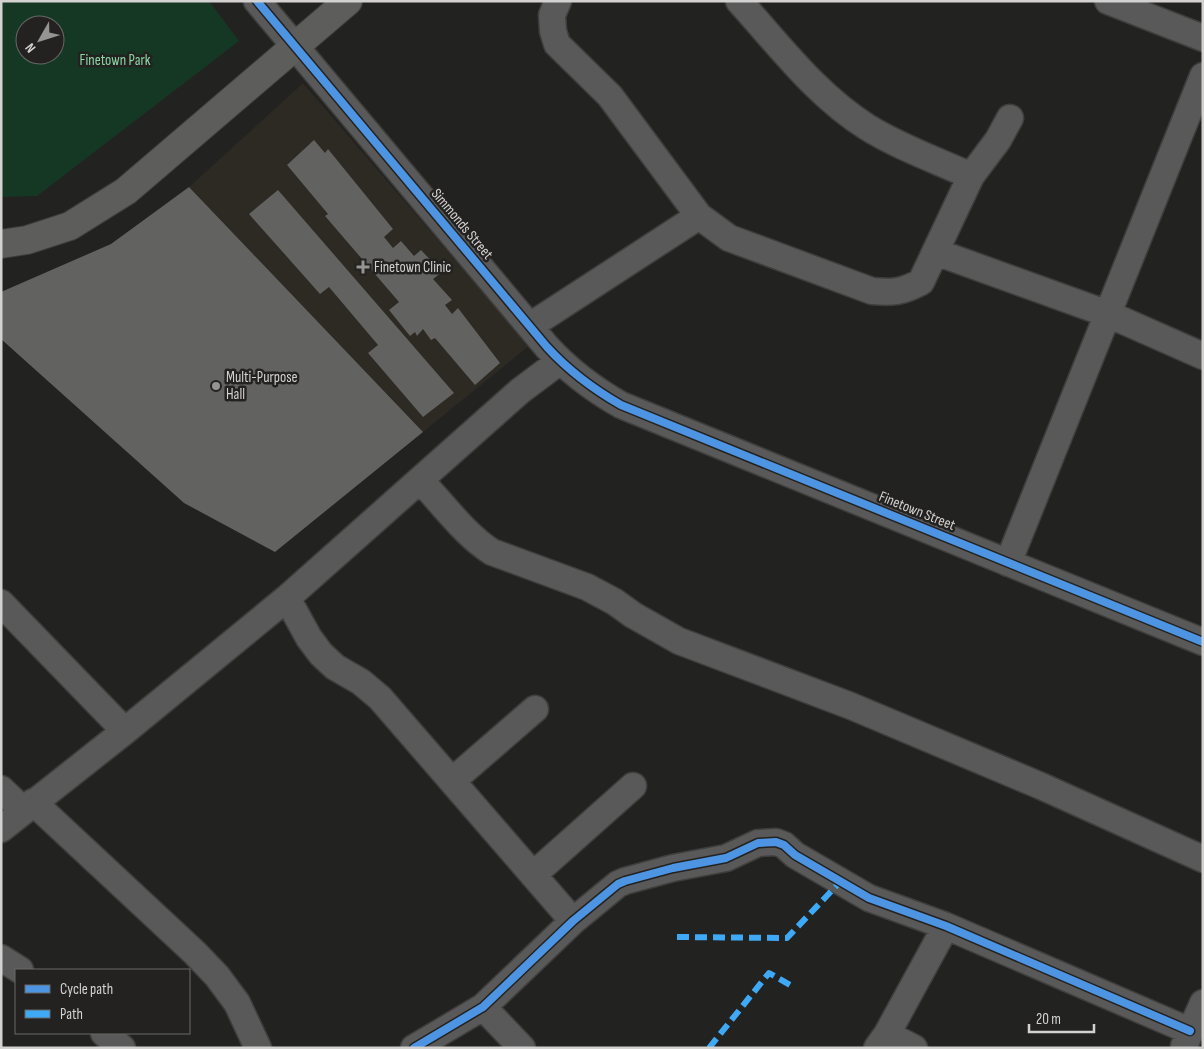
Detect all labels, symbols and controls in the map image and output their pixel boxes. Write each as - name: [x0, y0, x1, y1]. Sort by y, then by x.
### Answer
- north arrow: [15, 15, 65, 65]
- text: N: [21, 40, 39, 56]
- park label: Finetown Park: [80, 51, 151, 70]
- street label: Simmonds Street: [427, 185, 497, 264]
- place label: Finetown Clinic: [374, 258, 451, 277]
- marker: Finetown Clinic: [356, 260, 370, 274]
- place label: Multi-Purpose Hall: [226, 368, 298, 404]
- marker: Multi-Purpose Hall: [210, 380, 222, 392]
- street label: Finetown Street: [876, 487, 958, 535]
- legend: [15, 969, 190, 1034]
- text: Cycle path: [60, 980, 113, 999]
- scale bar: [1029, 1002, 1094, 1034]
- text: Path: [60, 1005, 83, 1024]
- text: 20 m: [1036, 1010, 1061, 1029]

